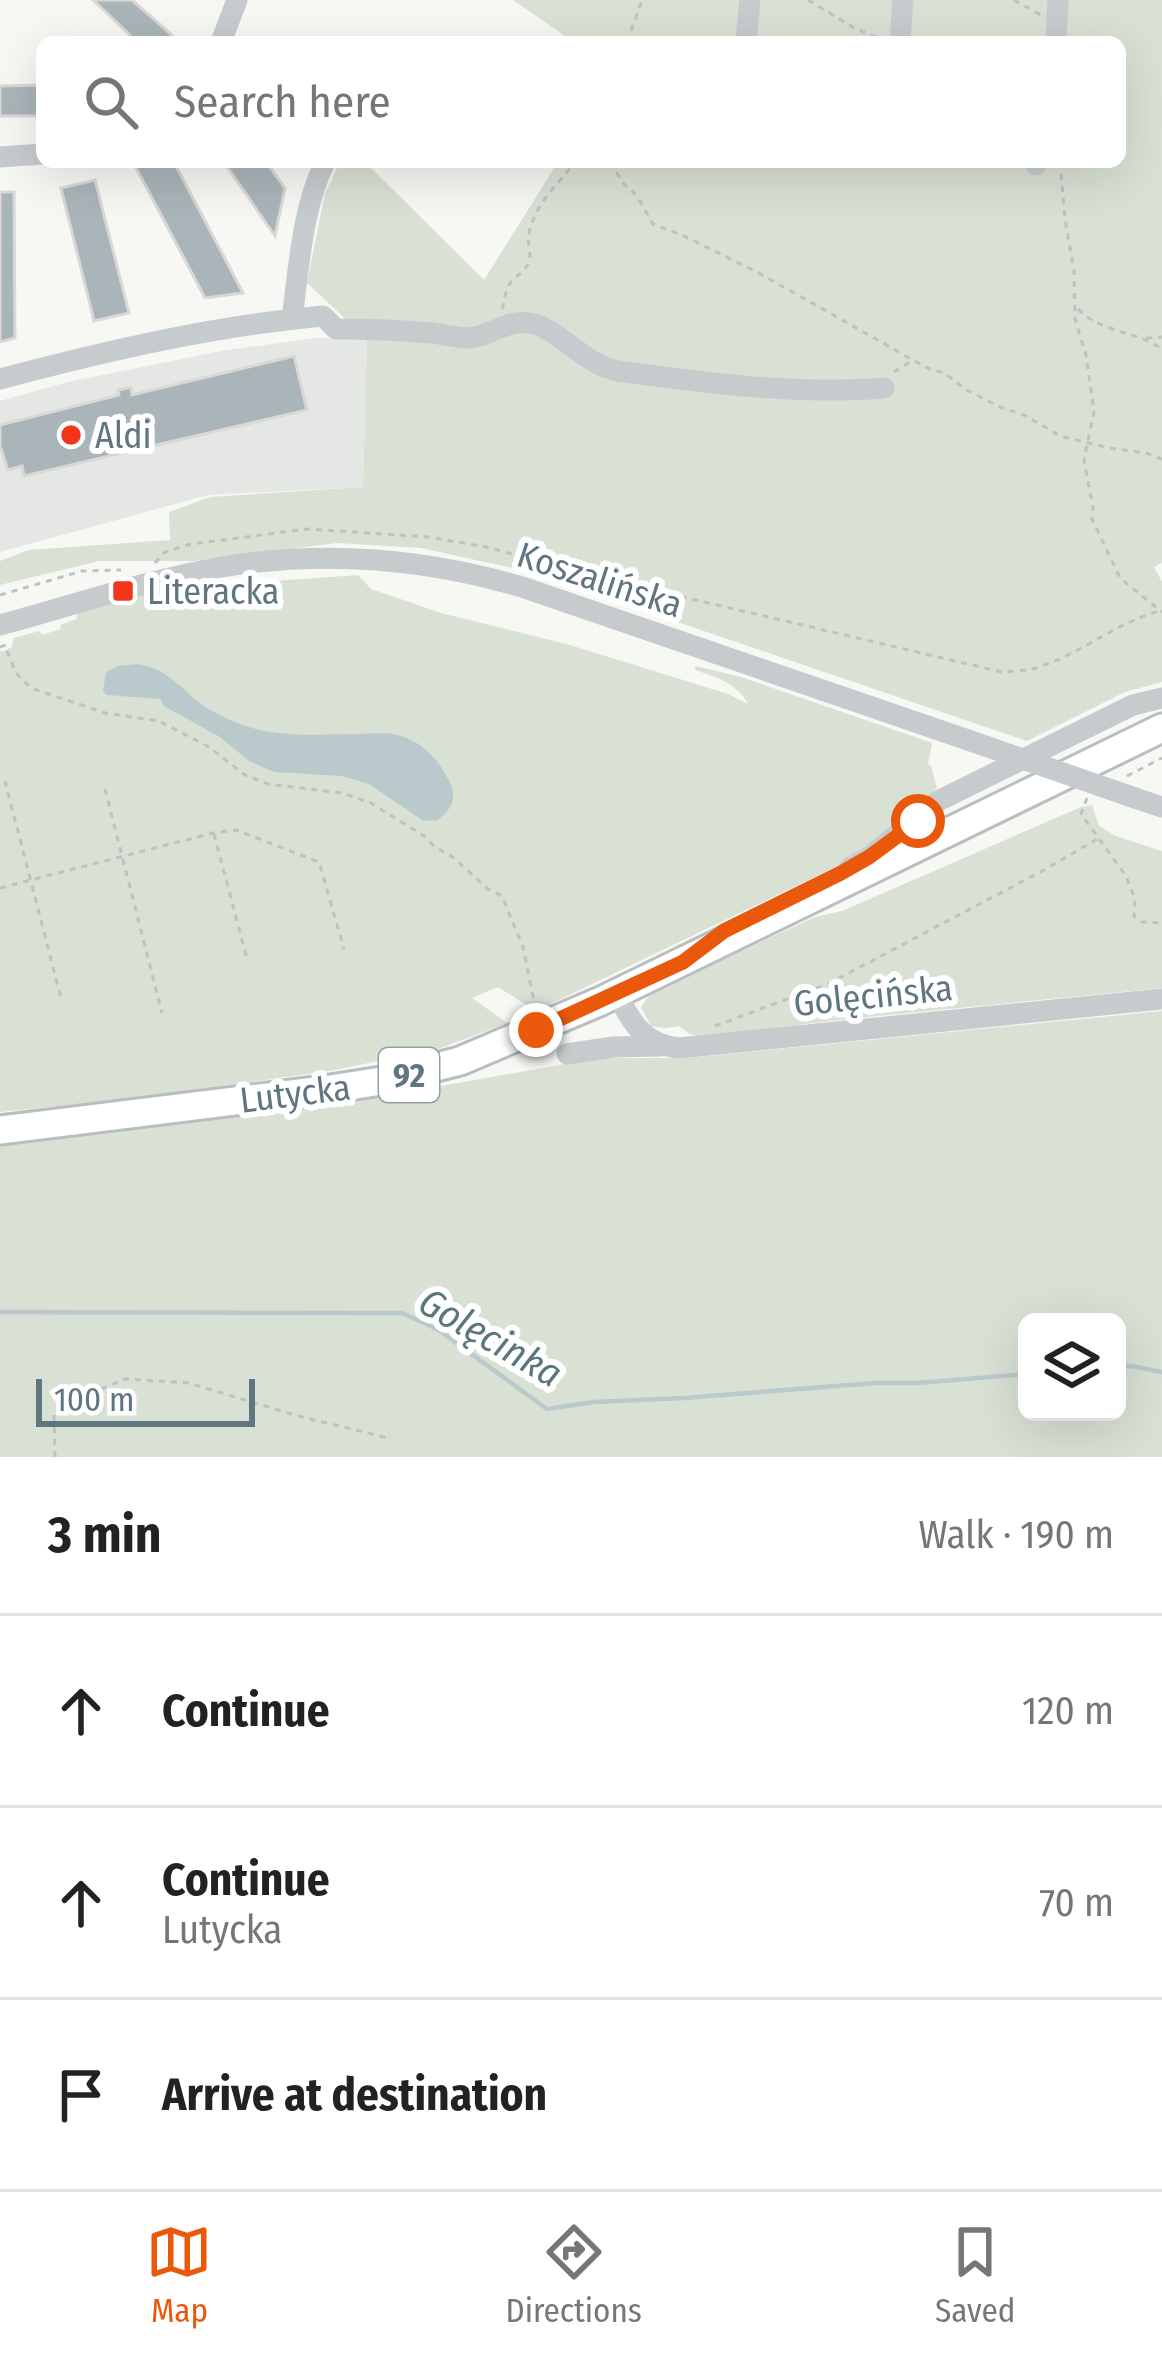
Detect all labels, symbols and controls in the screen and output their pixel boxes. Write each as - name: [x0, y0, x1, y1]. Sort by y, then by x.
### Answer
- search box: [36, 36, 1126, 168]
- icon: search: [78, 69, 144, 135]
- text: Search here: [174, 75, 391, 129]
- place label: Aldi: [95, 414, 152, 458]
- marker: Aldi: [58, 422, 84, 448]
- street label: Koszalińska: [512, 533, 688, 627]
- place label: Literacka: [147, 570, 279, 614]
- marker: Literacka: [110, 578, 136, 604]
- route start: [891, 794, 945, 848]
- street label: Golęcińska: [792, 966, 955, 1026]
- route end: [509, 1003, 563, 1057]
- road number: 92: [379, 1048, 439, 1102]
- street label: Lutycka: [237, 1065, 353, 1123]
- water label: Golęcinka: [411, 1279, 570, 1397]
- map controls: [1018, 1313, 1126, 1421]
- button: layers: [1018, 1313, 1126, 1421]
- scale bar: [36, 1373, 255, 1426]
- text: 100 m: [54, 1380, 134, 1420]
- text: 3 min: [48, 1504, 162, 1566]
- text: Walk · 190 m: [919, 1512, 1114, 1558]
- icon: ahead: [48, 1678, 114, 1744]
- text: Continue: [162, 1684, 330, 1738]
- text: 120 m: [1022, 1688, 1114, 1734]
- text: Continue: [162, 1853, 330, 1907]
- icon: ahead: [48, 1870, 114, 1936]
- text: 70 m: [1039, 1880, 1114, 1926]
- text: Lutycka: [162, 1907, 282, 1953]
- icon: arrive: [48, 2062, 114, 2128]
- text: Arrive at destination: [162, 2068, 547, 2122]
- tab: Map: [146, 2219, 212, 2331]
- tab: Directions: [505, 2219, 642, 2331]
- tab: Saved: [935, 2219, 1015, 2331]

